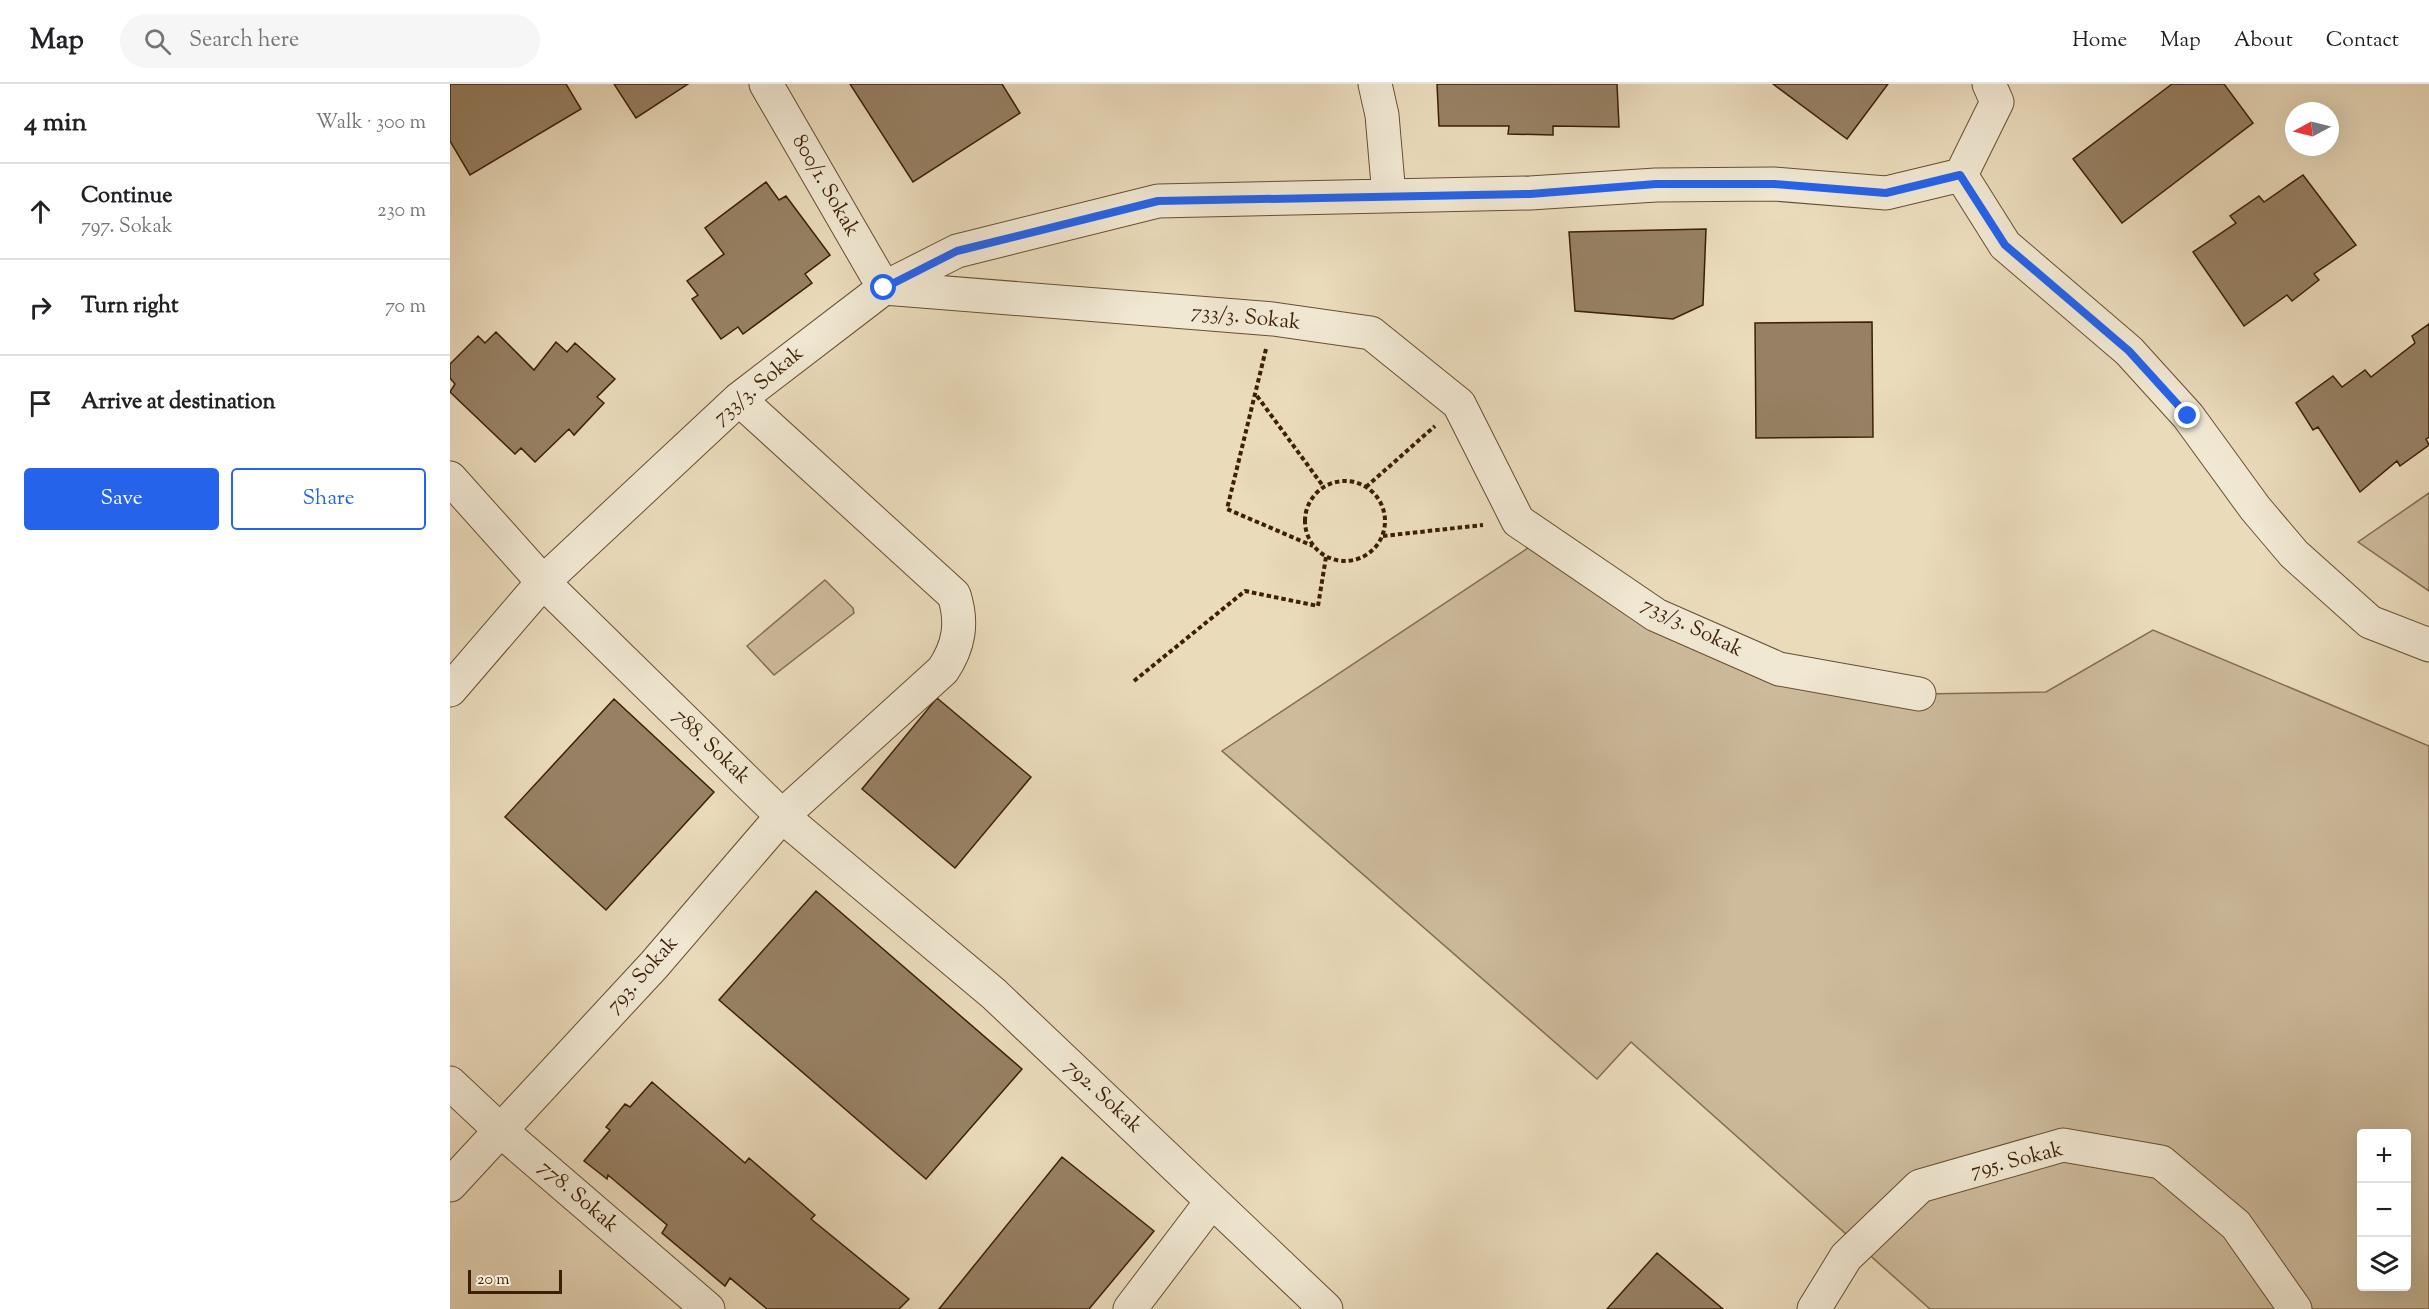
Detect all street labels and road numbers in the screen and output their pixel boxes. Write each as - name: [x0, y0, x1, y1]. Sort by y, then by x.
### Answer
- street label: 800/1. Sokak: [784, 130, 867, 243]
- street label: 733/3. Sokak: [1190, 297, 1303, 339]
- street label: 733/3. Sokak: [707, 339, 811, 433]
- street label: 733/3. Sokak: [1636, 591, 1748, 666]
- street label: 788. Sokak: [665, 702, 757, 792]
- street label: 793. Sokak: [600, 929, 686, 1020]
- street label: 792. Sokak: [1058, 1053, 1149, 1141]
- street label: 795. Sokak: [1968, 1135, 2067, 1187]
- street label: 778. Sokak: [531, 1154, 625, 1241]

